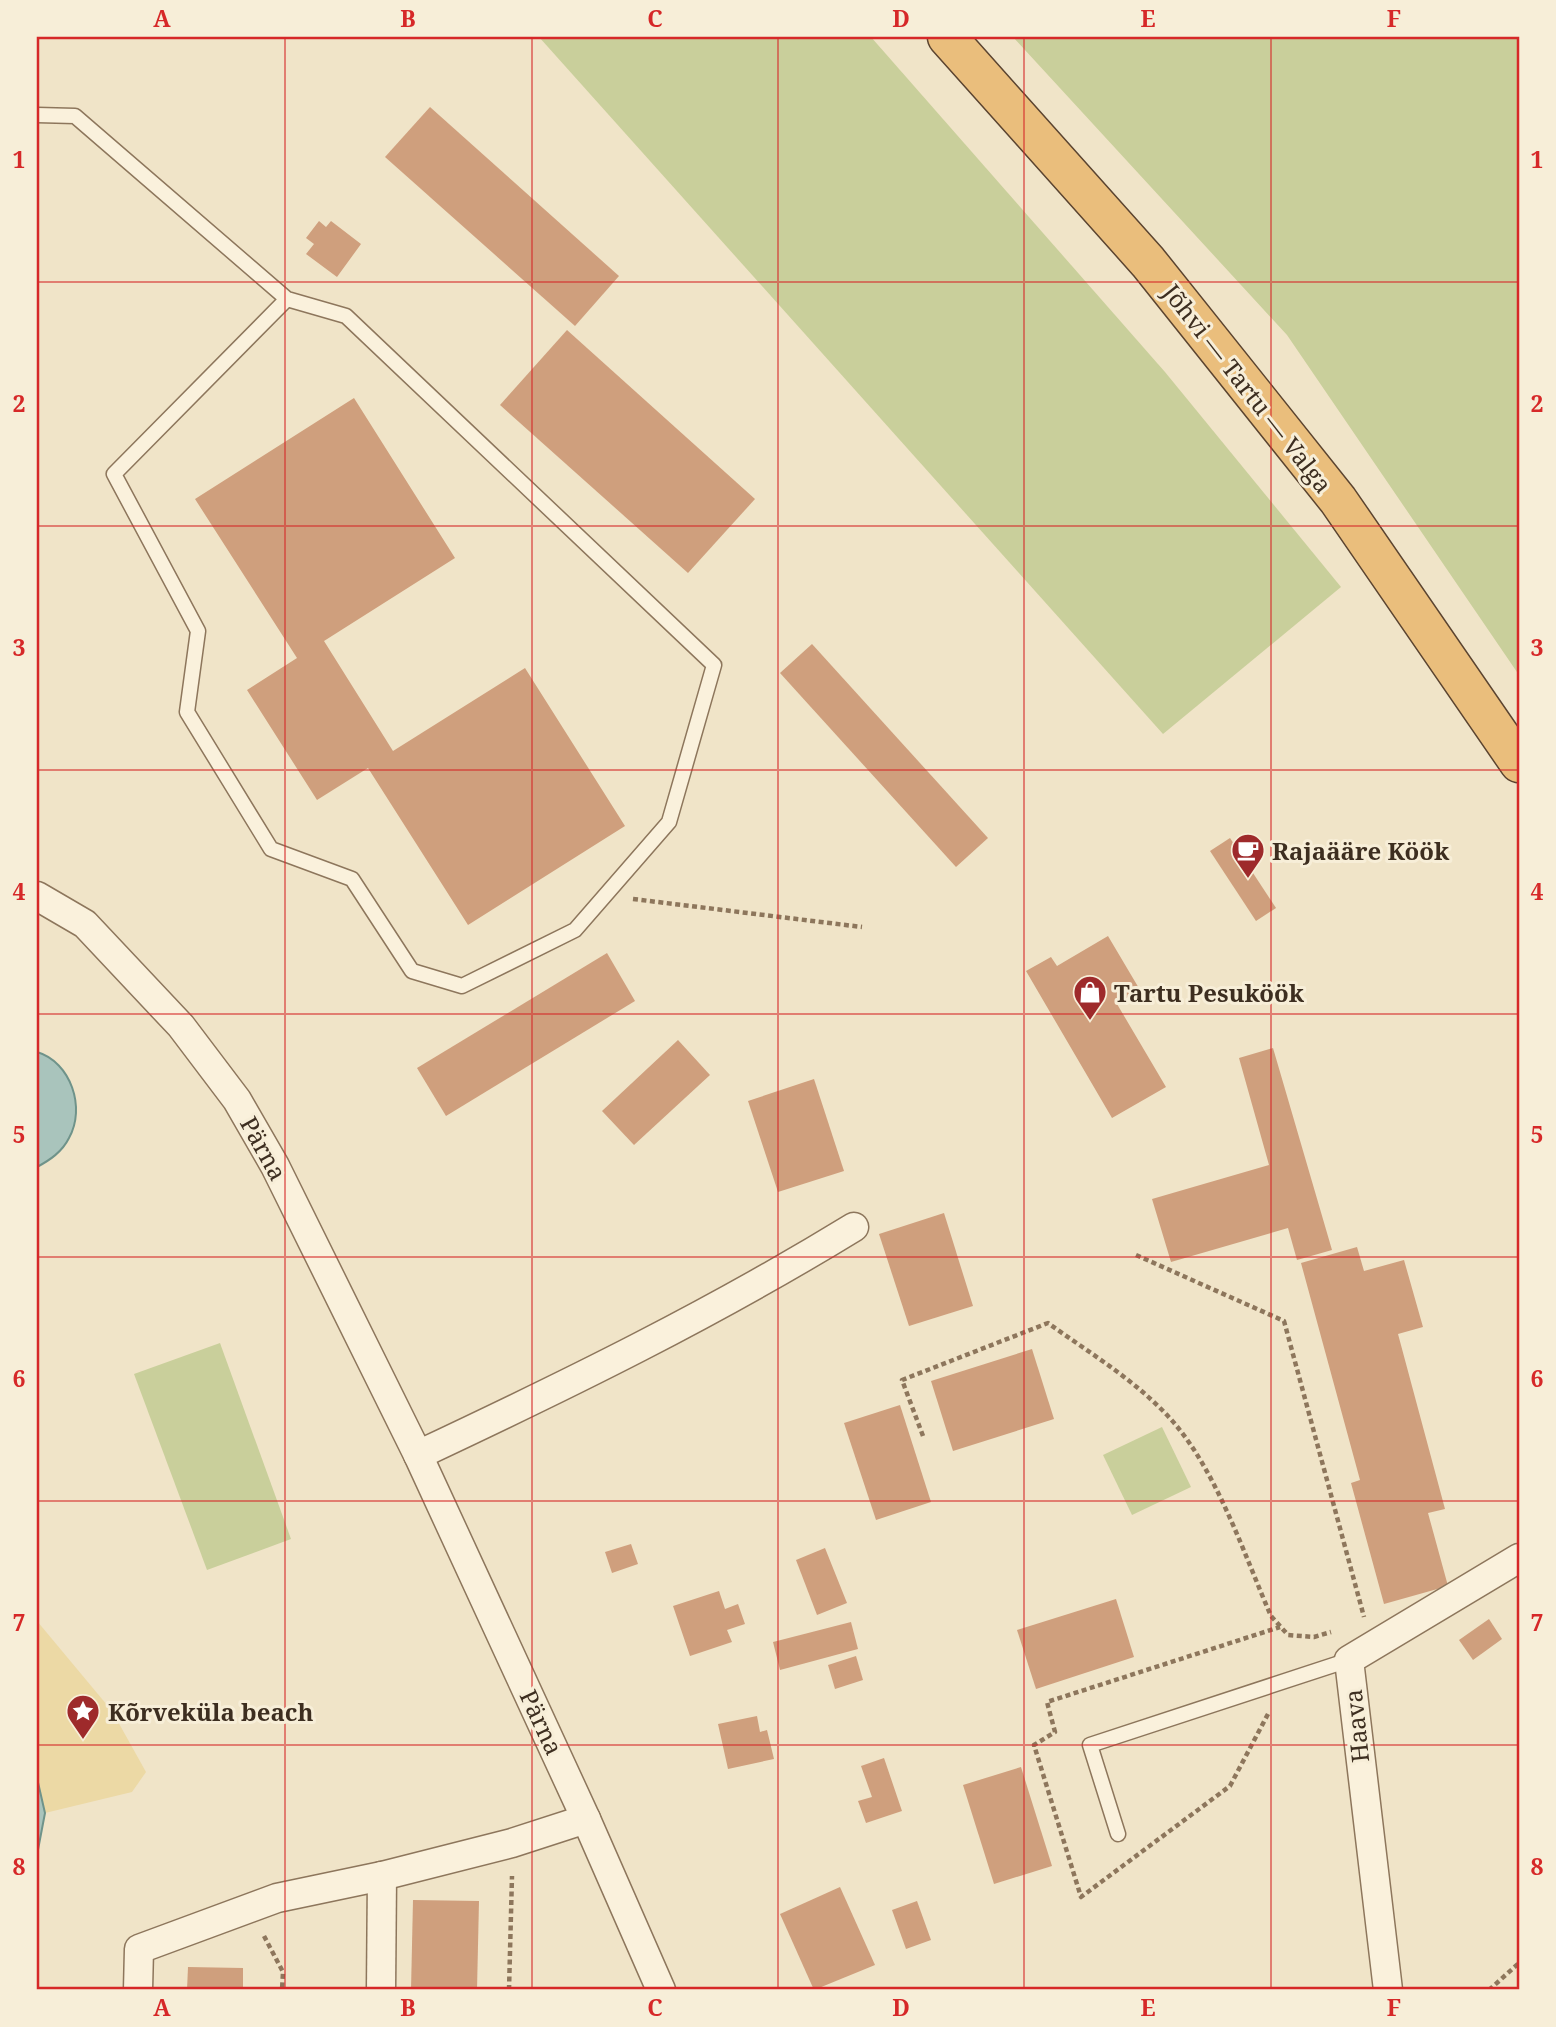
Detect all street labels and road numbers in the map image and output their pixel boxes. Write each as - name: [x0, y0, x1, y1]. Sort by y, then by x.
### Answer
- street label: Jõhvi — Tartu — Valga: [1155, 276, 1340, 499]
- street label: Pärna: [233, 1110, 295, 1186]
- street label: Pärna: [513, 1684, 571, 1760]
- street label: Haava: [1336, 1688, 1376, 1764]

